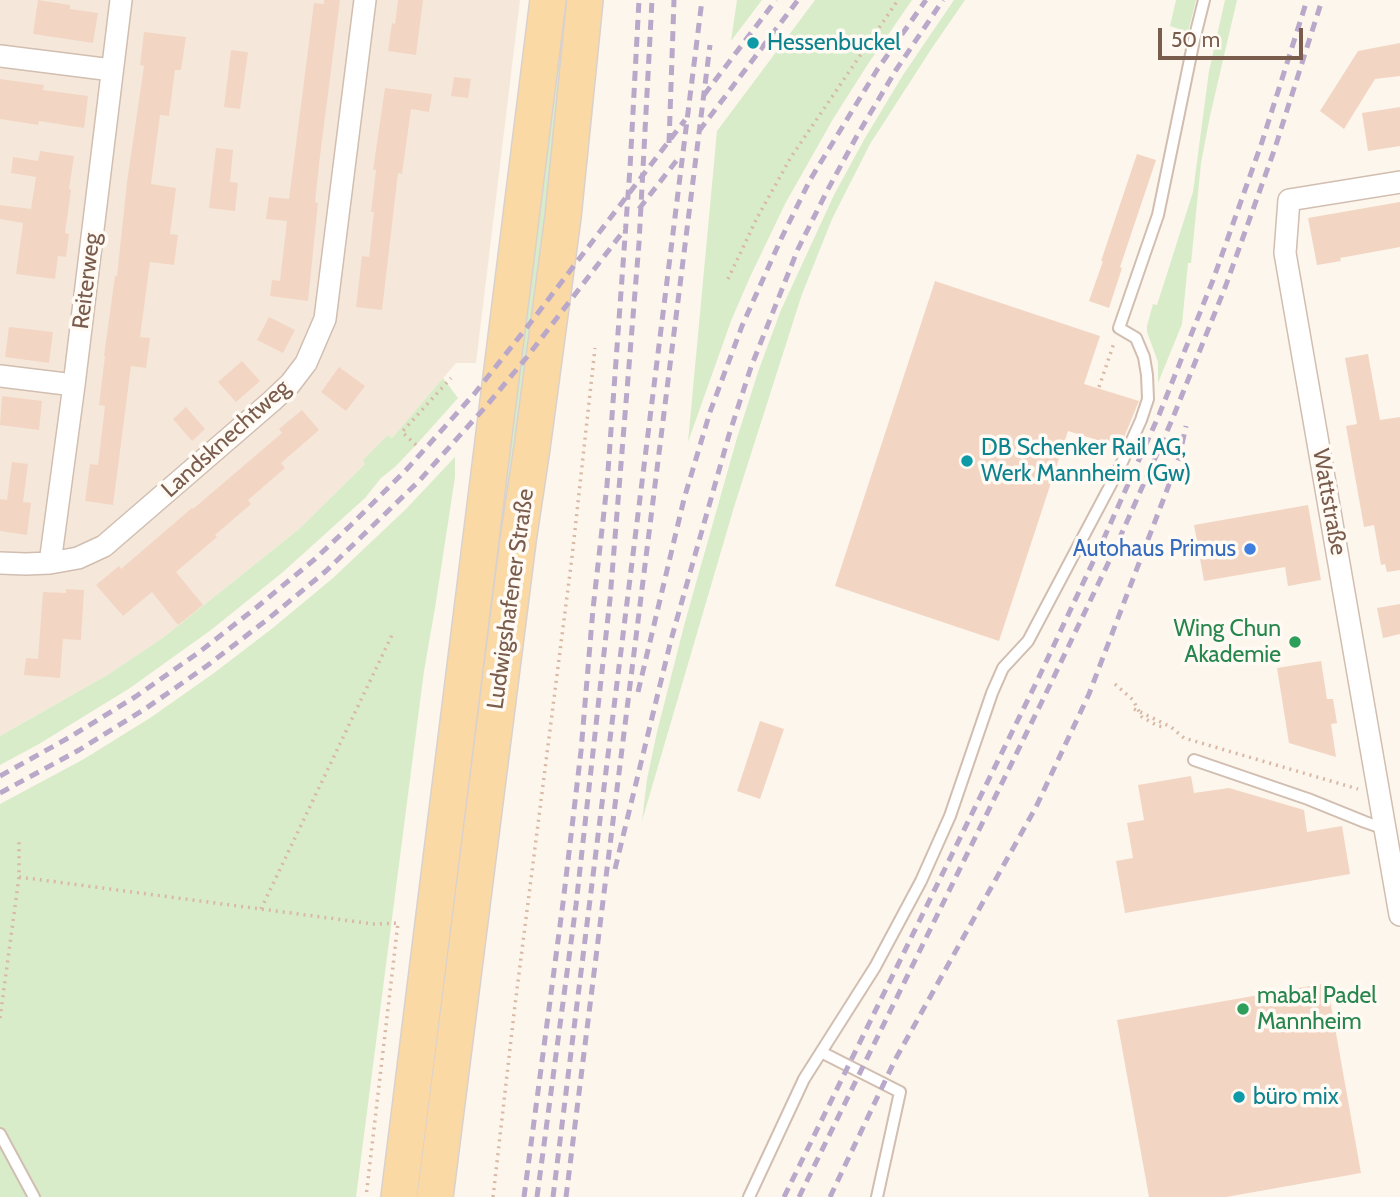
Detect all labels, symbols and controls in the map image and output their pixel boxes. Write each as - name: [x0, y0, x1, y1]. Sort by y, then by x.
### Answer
- scale bar: [1162, 14, 1307, 58]
- text: 50 m: [1171, 27, 1220, 52]
- place label: Hessenbuckel: [767, 29, 901, 57]
- marker: Hessenbuckel: [745, 35, 761, 51]
- street label: Reiterweg: [67, 231, 107, 331]
- street label: Landsknechtweg: [156, 374, 296, 504]
- place label: DB Schenker Rail AG, Werk Mannheim (Gw): [981, 434, 1191, 488]
- street label: Wattstraße: [1306, 447, 1352, 557]
- marker: DB Schenker Rail AG, Werk Mannheim (Gw): [959, 453, 975, 469]
- street label: Ludwigshafener Straße: [482, 487, 540, 711]
- place label: Autohaus Primus: [1073, 535, 1236, 563]
- marker: Autohaus Primus: [1242, 541, 1258, 557]
- place label: Wing Chun Akademie: [1173, 615, 1281, 669]
- marker: Wing Chun Akademie: [1287, 634, 1303, 650]
- place label: maba! Padel Mannheim: [1257, 982, 1377, 1036]
- marker: maba! Padel Mannheim: [1235, 1001, 1251, 1017]
- place label: büro mix: [1253, 1083, 1339, 1111]
- marker: büro mix: [1231, 1089, 1247, 1105]

